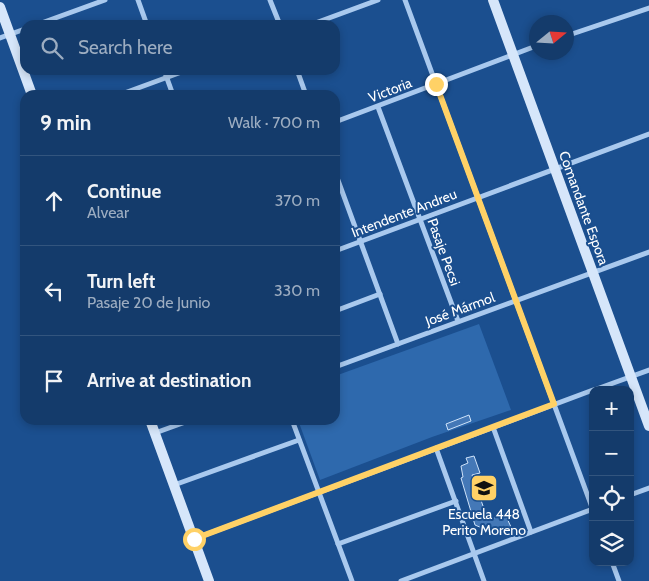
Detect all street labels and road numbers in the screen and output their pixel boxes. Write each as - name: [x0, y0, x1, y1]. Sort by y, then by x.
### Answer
- street label: Victoria: [366, 73, 414, 106]
- street label: Comandante Espora: [555, 148, 613, 268]
- street label: Intendente Andreu: [349, 185, 459, 241]
- street label: Pasaje Pecsi: [423, 216, 465, 288]
- street label: José Mármol: [422, 288, 498, 330]

